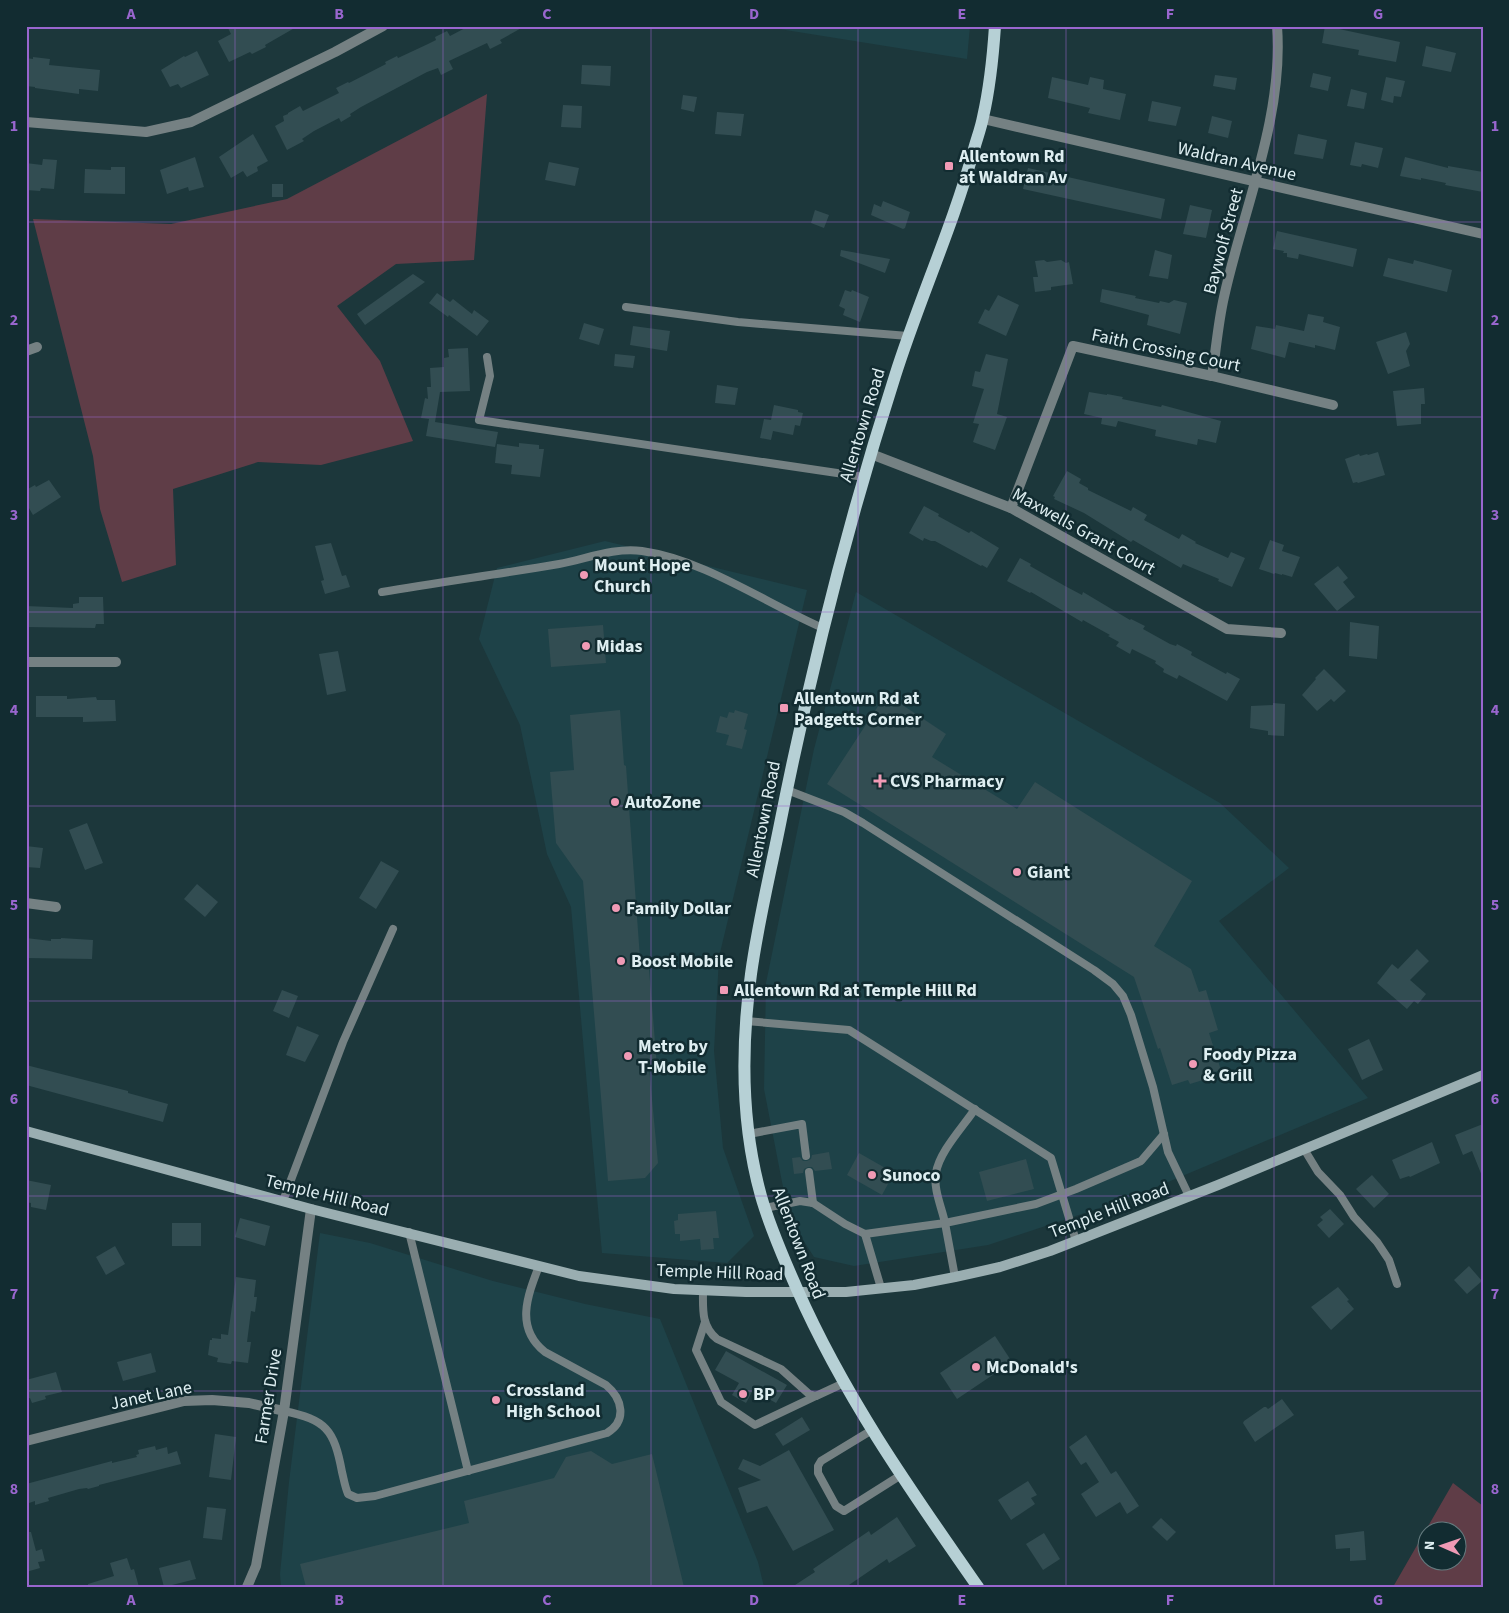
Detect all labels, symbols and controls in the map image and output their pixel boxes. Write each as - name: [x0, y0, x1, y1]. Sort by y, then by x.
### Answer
- text: A: [125, 3, 136, 25]
- text: B: [334, 3, 344, 25]
- text: C: [542, 3, 552, 25]
- text: D: [749, 3, 759, 25]
- text: E: [958, 3, 966, 25]
- text: F: [1166, 3, 1174, 25]
- text: G: [1373, 3, 1383, 25]
- text: 1: [10, 115, 18, 137]
- text: 1: [1491, 115, 1499, 137]
- street label: Waldran Avenue: [1175, 136, 1299, 187]
- place label: Allentown Rd at Waldran Av: [958, 144, 1068, 190]
- marker: Allentown Rd at Waldran Av: [943, 160, 955, 172]
- street label: Baywolf Street: [1197, 185, 1250, 297]
- text: 2: [10, 309, 18, 331]
- text: 2: [1491, 309, 1499, 331]
- street label: Faith Crossing Court: [1089, 323, 1243, 378]
- street label: Allentown Road: [833, 365, 892, 485]
- street label: Maxwells Grant Court: [1008, 482, 1160, 581]
- text: 3: [10, 504, 18, 526]
- text: 3: [1491, 504, 1499, 526]
- place label: Mount Hope Church: [594, 553, 690, 599]
- marker: Mount Hope Church: [578, 569, 590, 581]
- place label: Midas: [596, 634, 642, 659]
- marker: Midas: [580, 640, 592, 652]
- place label: Allentown Rd at Padgetts Corner: [793, 686, 922, 732]
- text: 4: [10, 699, 19, 721]
- text: 4: [1491, 699, 1500, 721]
- marker: Allentown Rd at Padgetts Corner: [778, 702, 790, 714]
- street label: Allentown Road: [740, 759, 787, 880]
- place label: CVS Pharmacy: [890, 769, 1005, 794]
- marker: CVS Pharmacy: [874, 775, 886, 787]
- place label: AutoZone: [624, 790, 701, 815]
- marker: AutoZone: [609, 796, 621, 808]
- place label: Giant: [1027, 860, 1070, 885]
- marker: Giant: [1011, 866, 1023, 878]
- text: 5: [10, 894, 18, 916]
- text: 5: [1491, 894, 1499, 916]
- place label: Family Dollar: [626, 896, 732, 921]
- marker: Family Dollar: [610, 902, 622, 914]
- place label: Boost Mobile: [631, 949, 733, 974]
- marker: Boost Mobile: [615, 955, 627, 967]
- place label: Allentown Rd at Temple Hill Rd: [733, 978, 977, 1003]
- marker: Allentown Rd at Temple Hill Rd: [718, 984, 730, 996]
- place label: Metro by T-Mobile: [638, 1034, 708, 1080]
- place label: Foody Pizza & Grill: [1203, 1042, 1297, 1088]
- marker: Metro by T-Mobile: [622, 1050, 634, 1062]
- marker: Foody Pizza & Grill: [1187, 1058, 1199, 1070]
- text: 6: [10, 1088, 18, 1110]
- text: 6: [1491, 1088, 1499, 1110]
- place label: Sunoco: [882, 1163, 940, 1188]
- street label: Temple Hill Road: [262, 1168, 392, 1223]
- marker: Sunoco: [866, 1169, 878, 1181]
- street label: Temple Hill Road: [1045, 1176, 1173, 1245]
- street label: Allentown Road: [766, 1183, 831, 1303]
- street label: Temple Hill Road: [656, 1258, 784, 1287]
- text: 7: [10, 1283, 18, 1305]
- text: 7: [1491, 1283, 1499, 1305]
- street label: Farmer Drive: [249, 1346, 288, 1446]
- place label: McDonald's: [986, 1355, 1078, 1380]
- marker: McDonald's: [970, 1361, 982, 1373]
- street label: Janet Lane: [108, 1375, 194, 1416]
- place label: Crossland High School: [506, 1378, 600, 1424]
- place label: BP: [753, 1382, 775, 1407]
- marker: BP: [737, 1388, 749, 1400]
- marker: Crossland High School: [490, 1394, 502, 1406]
- text: 8: [10, 1478, 18, 1500]
- text: 8: [1491, 1478, 1499, 1500]
- north arrow: [1416, 1520, 1466, 1570]
- text: N: [1420, 1541, 1440, 1551]
- text: A: [125, 1589, 136, 1611]
- text: B: [334, 1589, 344, 1611]
- text: C: [542, 1589, 552, 1611]
- text: D: [749, 1589, 759, 1611]
- text: E: [958, 1589, 966, 1611]
- text: F: [1166, 1589, 1174, 1611]
- text: G: [1373, 1589, 1383, 1611]

